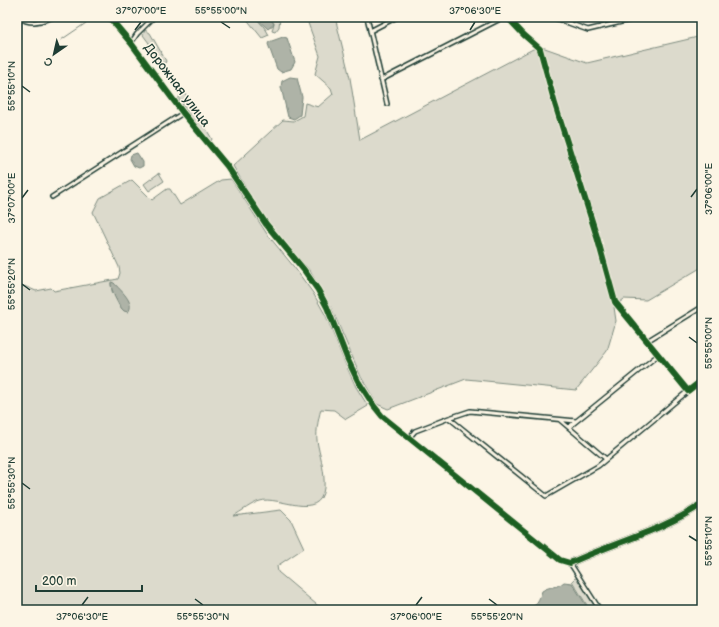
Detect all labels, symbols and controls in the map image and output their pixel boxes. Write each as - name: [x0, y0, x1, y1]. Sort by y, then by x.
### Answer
- text: 37°07'00"E: [116, 5, 167, 17]
- text: 55°55'00"N: [195, 5, 247, 17]
- text: 37°06'30"E: [449, 5, 502, 17]
- north arrow: [34, 34, 74, 74]
- street label: Дорожная улица: [140, 40, 214, 130]
- text: С: [42, 54, 55, 69]
- text: 55°55'10"N: [6, 61, 18, 111]
- text: 37°06'00"E: [703, 163, 715, 215]
- text: 37°07'00"E: [6, 172, 18, 223]
- text: 55°55'20"N: [6, 258, 18, 310]
- text: 55°55'00"N: [703, 317, 715, 369]
- text: 55°55'30"N: [6, 457, 18, 509]
- text: 55°55'10"N: [703, 516, 715, 566]
- scale bar: [36, 567, 142, 593]
- text: 200 m: [42, 574, 76, 589]
- text: 37°06'30"E: [56, 611, 109, 623]
- text: 55°55'30"N: [177, 611, 229, 623]
- text: 37°06'00"E: [390, 611, 442, 623]
- text: 55°55'20"N: [471, 611, 523, 623]

